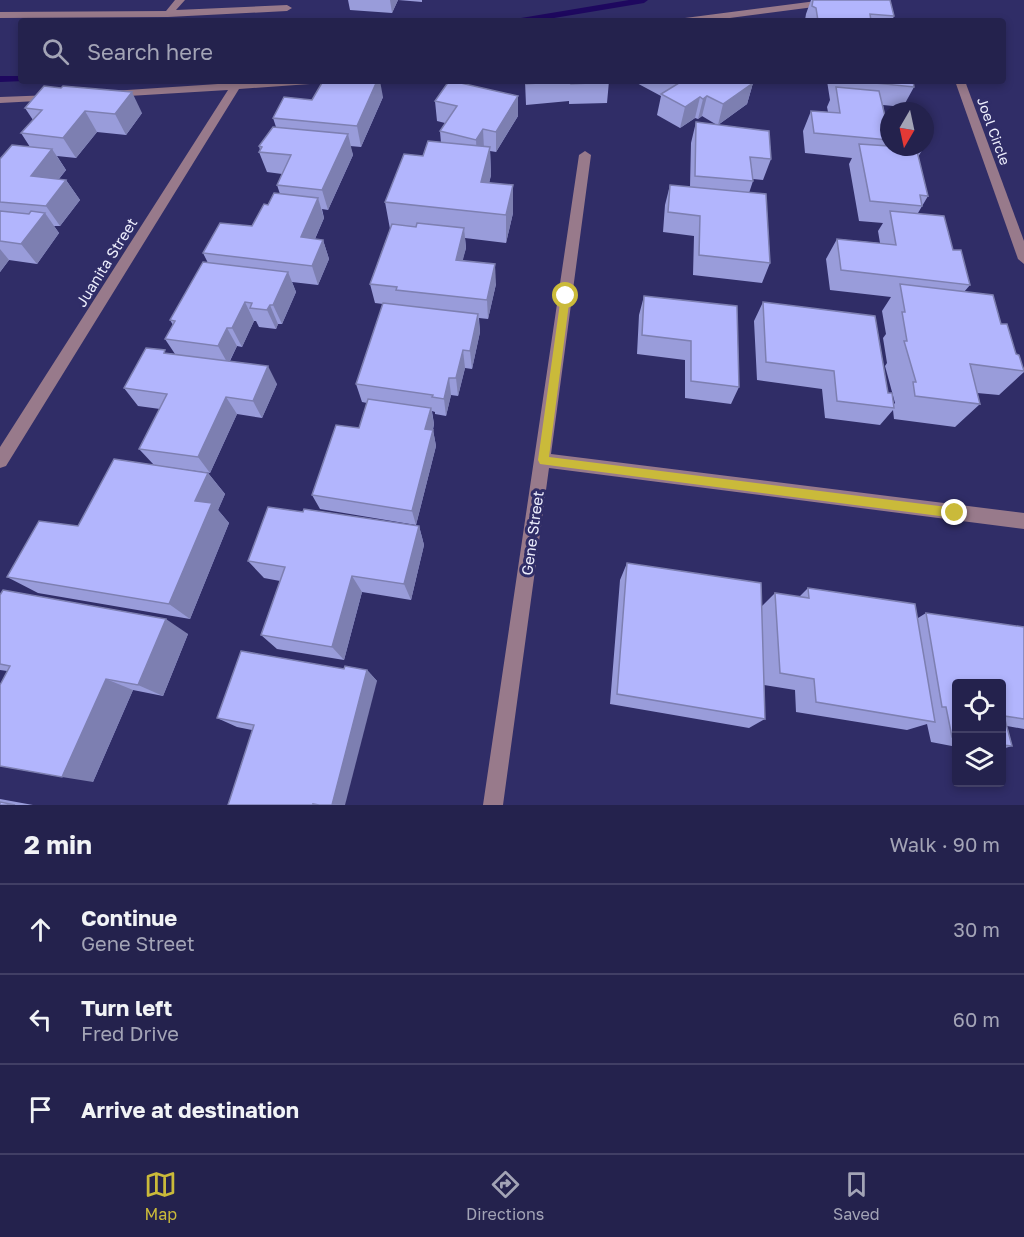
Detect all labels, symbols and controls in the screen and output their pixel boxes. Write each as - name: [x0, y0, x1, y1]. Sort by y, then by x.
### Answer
- search box: [18, 18, 1006, 84]
- icon: search: [39, 35, 72, 68]
- text: Search here: [87, 38, 213, 65]
- street label: Joel Circle: [974, 95, 1014, 167]
- north arrow: [880, 102, 934, 156]
- street label: Juanita Street: [71, 214, 141, 310]
- route start: [552, 282, 578, 308]
- street label: Gene Street: [517, 489, 547, 577]
- route end: [941, 499, 967, 525]
- map controls: [952, 679, 1006, 787]
- button: locate: [952, 679, 1006, 733]
- button: layers: [952, 733, 1006, 787]
- text: 2 min: [24, 829, 92, 860]
- text: Walk · 90 m: [889, 832, 1000, 856]
- text: Continue: [81, 904, 177, 931]
- icon: ahead: [24, 913, 57, 946]
- text: 30 m: [953, 917, 1000, 941]
- text: Gene Street: [81, 931, 195, 955]
- text: Turn left: [81, 994, 172, 1021]
- icon: left: [24, 1003, 57, 1036]
- text: 60 m: [953, 1007, 1000, 1031]
- text: Fred Drive: [81, 1021, 179, 1045]
- icon: arrive: [24, 1093, 57, 1126]
- text: Arrive at destination: [81, 1096, 299, 1123]
- tab: Map: [144, 1168, 177, 1224]
- tab: Directions: [466, 1168, 544, 1224]
- tab: Saved: [833, 1168, 880, 1224]

